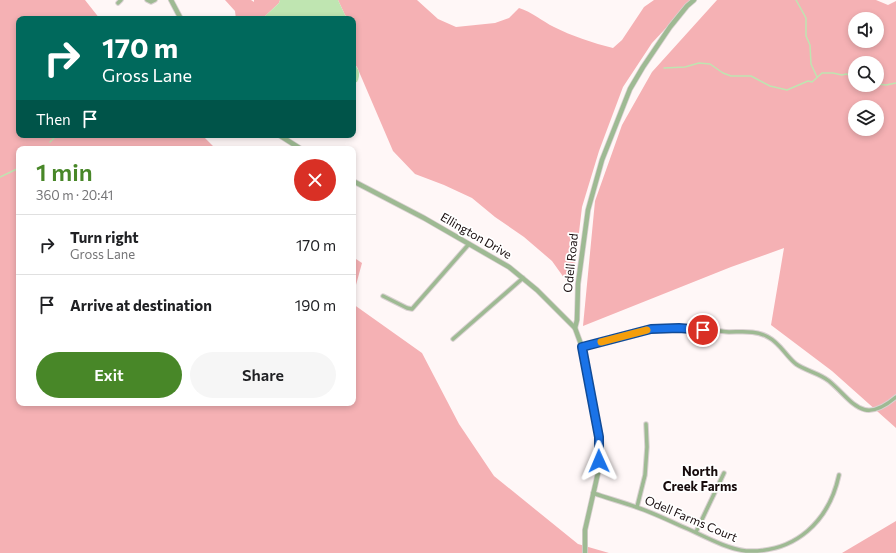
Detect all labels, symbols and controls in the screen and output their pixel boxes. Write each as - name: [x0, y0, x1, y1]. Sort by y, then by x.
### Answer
- map controls: [848, 12, 884, 136]
- button: sound: [848, 12, 884, 48]
- text: 170 m: [102, 30, 178, 64]
- icon: right: [36, 32, 88, 84]
- button: search: [848, 56, 884, 92]
- text: Gross Lane: [102, 64, 192, 86]
- button: layers: [848, 100, 884, 136]
- icon: arrive: [79, 108, 101, 130]
- text: Then: [36, 110, 71, 128]
- text: 1 min: [36, 157, 93, 186]
- button: close: [294, 159, 336, 201]
- text: 360 m · 20:41: [36, 187, 113, 203]
- street label: Ellington Drive: [438, 209, 515, 261]
- text: Turn right: [70, 228, 139, 246]
- street label: Odell Road: [560, 233, 580, 293]
- icon: right: [36, 234, 58, 256]
- text: 170 m: [296, 236, 336, 254]
- text: Gross Lane: [70, 246, 135, 262]
- icon: arrive: [36, 294, 58, 316]
- text: Arrive at destination: [70, 296, 212, 314]
- text: 190 m: [295, 296, 336, 314]
- pin: [686, 313, 720, 347]
- icon: arrive: [692, 319, 714, 341]
- button: Exit: [36, 352, 182, 398]
- button: Share: [190, 352, 336, 398]
- position arrow: [578, 440, 620, 482]
- district label: North Creek Farms: [663, 463, 737, 494]
- street label: Odell Farms Court: [643, 492, 740, 544]

